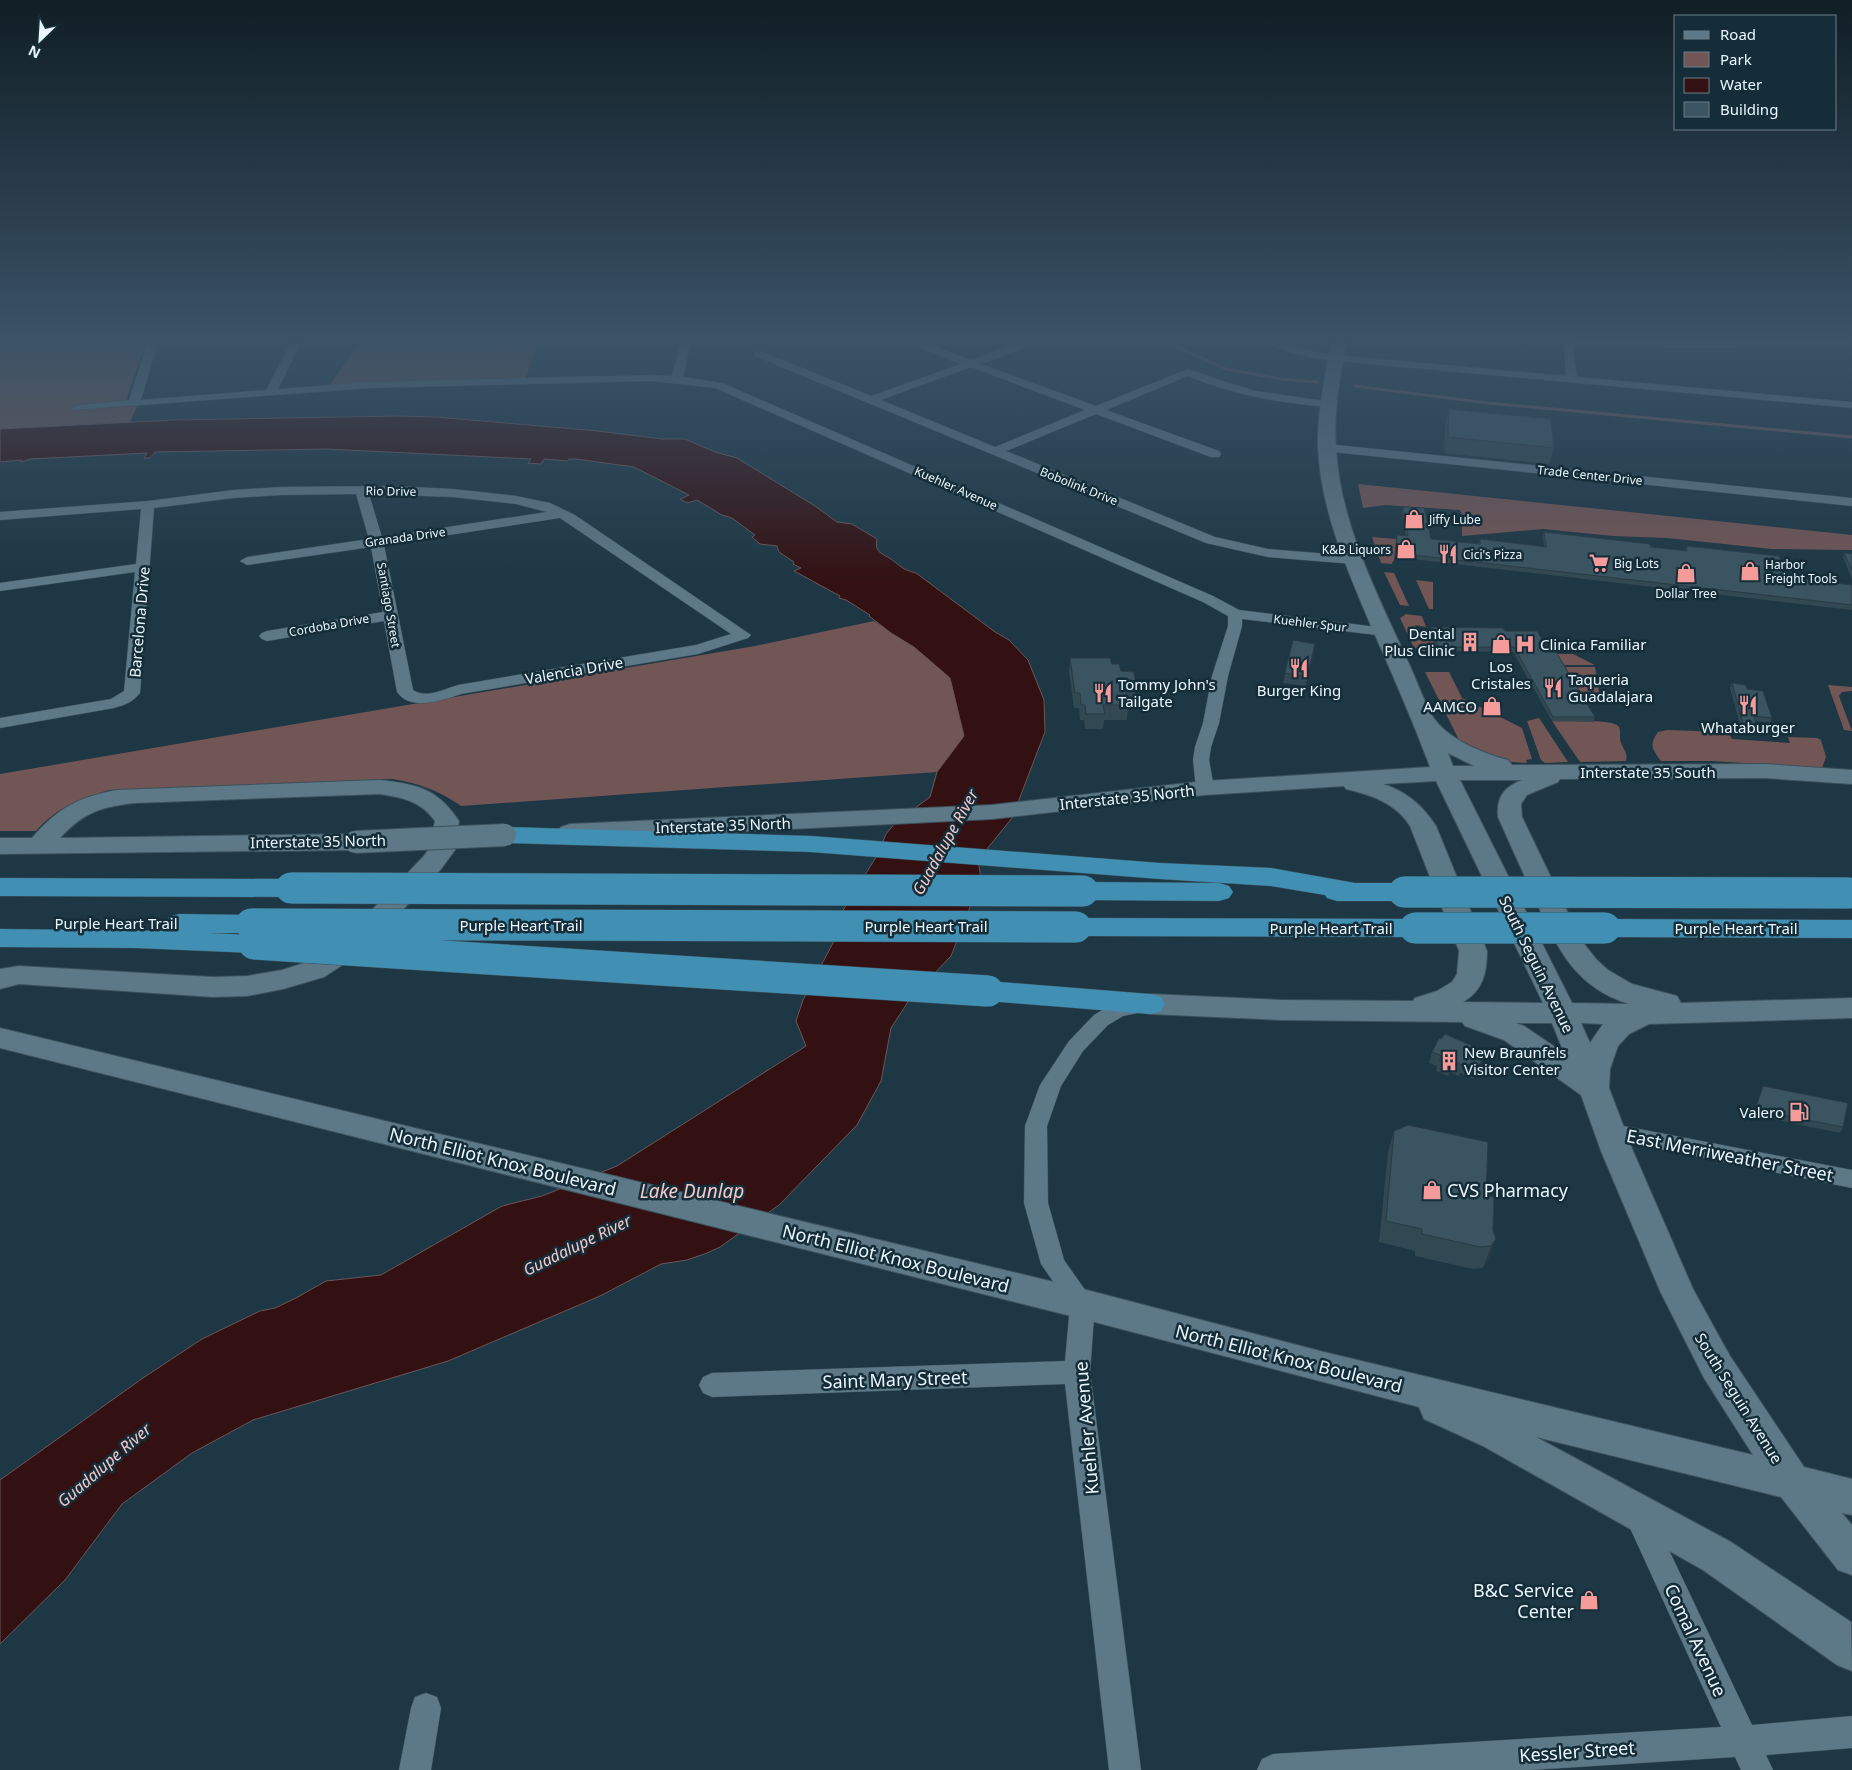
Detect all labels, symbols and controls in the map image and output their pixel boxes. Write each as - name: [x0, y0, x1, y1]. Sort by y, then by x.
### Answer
- north arrow: [15, 15, 65, 65]
- legend: [1674, 15, 1837, 130]
- text: Road: [1720, 24, 1756, 44]
- text: N: [25, 41, 43, 63]
- text: Park: [1720, 49, 1752, 69]
- text: Water: [1720, 74, 1762, 94]
- text: Building: [1720, 99, 1778, 119]
- street label: Trade Center Drive: [1537, 461, 1644, 489]
- street label: Kuehler Avenue: [912, 462, 1000, 514]
- street label: Bobolink Drive: [1038, 463, 1121, 509]
- street label: Rio Drive: [366, 482, 417, 500]
- shop icon: Jiffy Lube: [1403, 508, 1425, 530]
- place label: Jiffy Lube: [1428, 511, 1481, 528]
- street label: Granada Drive: [364, 523, 447, 551]
- shop icon: K&B Liquors: [1395, 538, 1417, 560]
- place label: K&B Liquors: [1322, 541, 1391, 558]
- restaurant icon: Cici's Pizza: [1437, 543, 1459, 565]
- place label: Cici's Pizza: [1463, 546, 1522, 563]
- supermarket icon: Big Lots: [1588, 552, 1610, 574]
- place label: Big Lots: [1614, 555, 1659, 572]
- place label: Harbor Freight Tools: [1765, 556, 1838, 587]
- shop icon: Harbor Freight Tools: [1739, 560, 1761, 582]
- street label: Santiago Street: [373, 561, 405, 650]
- shop icon: Dollar Tree: [1675, 562, 1697, 584]
- street label: Barcelona Drive: [124, 566, 154, 678]
- place label: Dollar Tree: [1655, 585, 1717, 602]
- street label: Cordoba Drive: [288, 610, 371, 640]
- street label: Kuehler Spur: [1273, 610, 1347, 636]
- place label: Dental Plus Clinic: [1384, 623, 1455, 660]
- building icon: Dental Plus Clinic: [1459, 631, 1481, 653]
- shop icon: Los Cristales: [1490, 633, 1512, 655]
- hospital icon: Clinica Familiar: [1514, 633, 1536, 655]
- place label: Clinica Familiar: [1540, 634, 1646, 654]
- street label: Valencia Drive: [523, 652, 625, 688]
- place label: Los Cristales: [1471, 656, 1531, 693]
- restaurant icon: Burger King: [1288, 657, 1310, 679]
- place label: Taqueria Guadalajara: [1568, 669, 1653, 706]
- place label: Tommy John's Tailgate: [1118, 674, 1216, 711]
- restaurant icon: Taqueria Guadalajara: [1542, 677, 1564, 699]
- place label: Burger King: [1257, 680, 1341, 700]
- restaurant icon: Tommy John's Tailgate: [1092, 682, 1114, 704]
- restaurant icon: Whataburger: [1737, 694, 1759, 716]
- shop icon: AAMCO: [1481, 695, 1503, 717]
- place label: AAMCO: [1423, 696, 1477, 716]
- place label: Whataburger: [1701, 717, 1795, 737]
- street label: Interstate 35 South: [1580, 762, 1716, 782]
- street label: Interstate 35 North: [1059, 780, 1195, 814]
- water label: Guadalupe River: [907, 785, 983, 899]
- street label: Interstate 35 North: [655, 813, 791, 837]
- street label: Interstate 35 North: [250, 830, 386, 852]
- street label: South Seguin Avenue: [1495, 892, 1579, 1036]
- street label: Purple Heart Trail: [54, 913, 178, 933]
- street label: Purple Heart Trail: [459, 915, 583, 935]
- street label: Purple Heart Trail: [864, 916, 988, 936]
- street label: Purple Heart Trail: [1269, 918, 1393, 938]
- street label: Purple Heart Trail: [1674, 918, 1798, 938]
- place label: New Braunfels Visitor Center: [1464, 1042, 1567, 1079]
- building icon: New Braunfels Visitor Center: [1438, 1050, 1460, 1072]
- fuel station icon: Valero: [1788, 1101, 1810, 1123]
- place label: Valero: [1740, 1102, 1784, 1122]
- street label: North Elliot Knox Boulevard: [387, 1121, 619, 1201]
- street label: East Merriweather Street: [1624, 1123, 1836, 1187]
- water label: Lake Dunlap: [640, 1178, 744, 1204]
- place label: CVS Pharmacy: [1447, 1178, 1569, 1202]
- shop icon: CVS Pharmacy: [1421, 1179, 1443, 1201]
- water label: Guadalupe River: [519, 1209, 635, 1281]
- street label: North Elliot Knox Boulevard: [780, 1218, 1012, 1298]
- street label: North Elliot Knox Boulevard: [1173, 1318, 1405, 1398]
- street label: South Seguin Avenue: [1691, 1329, 1787, 1467]
- street label: Kuehler Avenue: [1068, 1360, 1104, 1496]
- street label: Saint Mary Street: [822, 1364, 968, 1394]
- water label: Guadalupe River: [52, 1418, 156, 1512]
- place label: B&C Service Center: [1473, 1578, 1575, 1623]
- street label: Comal Avenue: [1659, 1580, 1733, 1700]
- shop icon: B&C Service Center: [1578, 1589, 1600, 1611]
- street label: Kessler Street: [1518, 1735, 1636, 1767]

